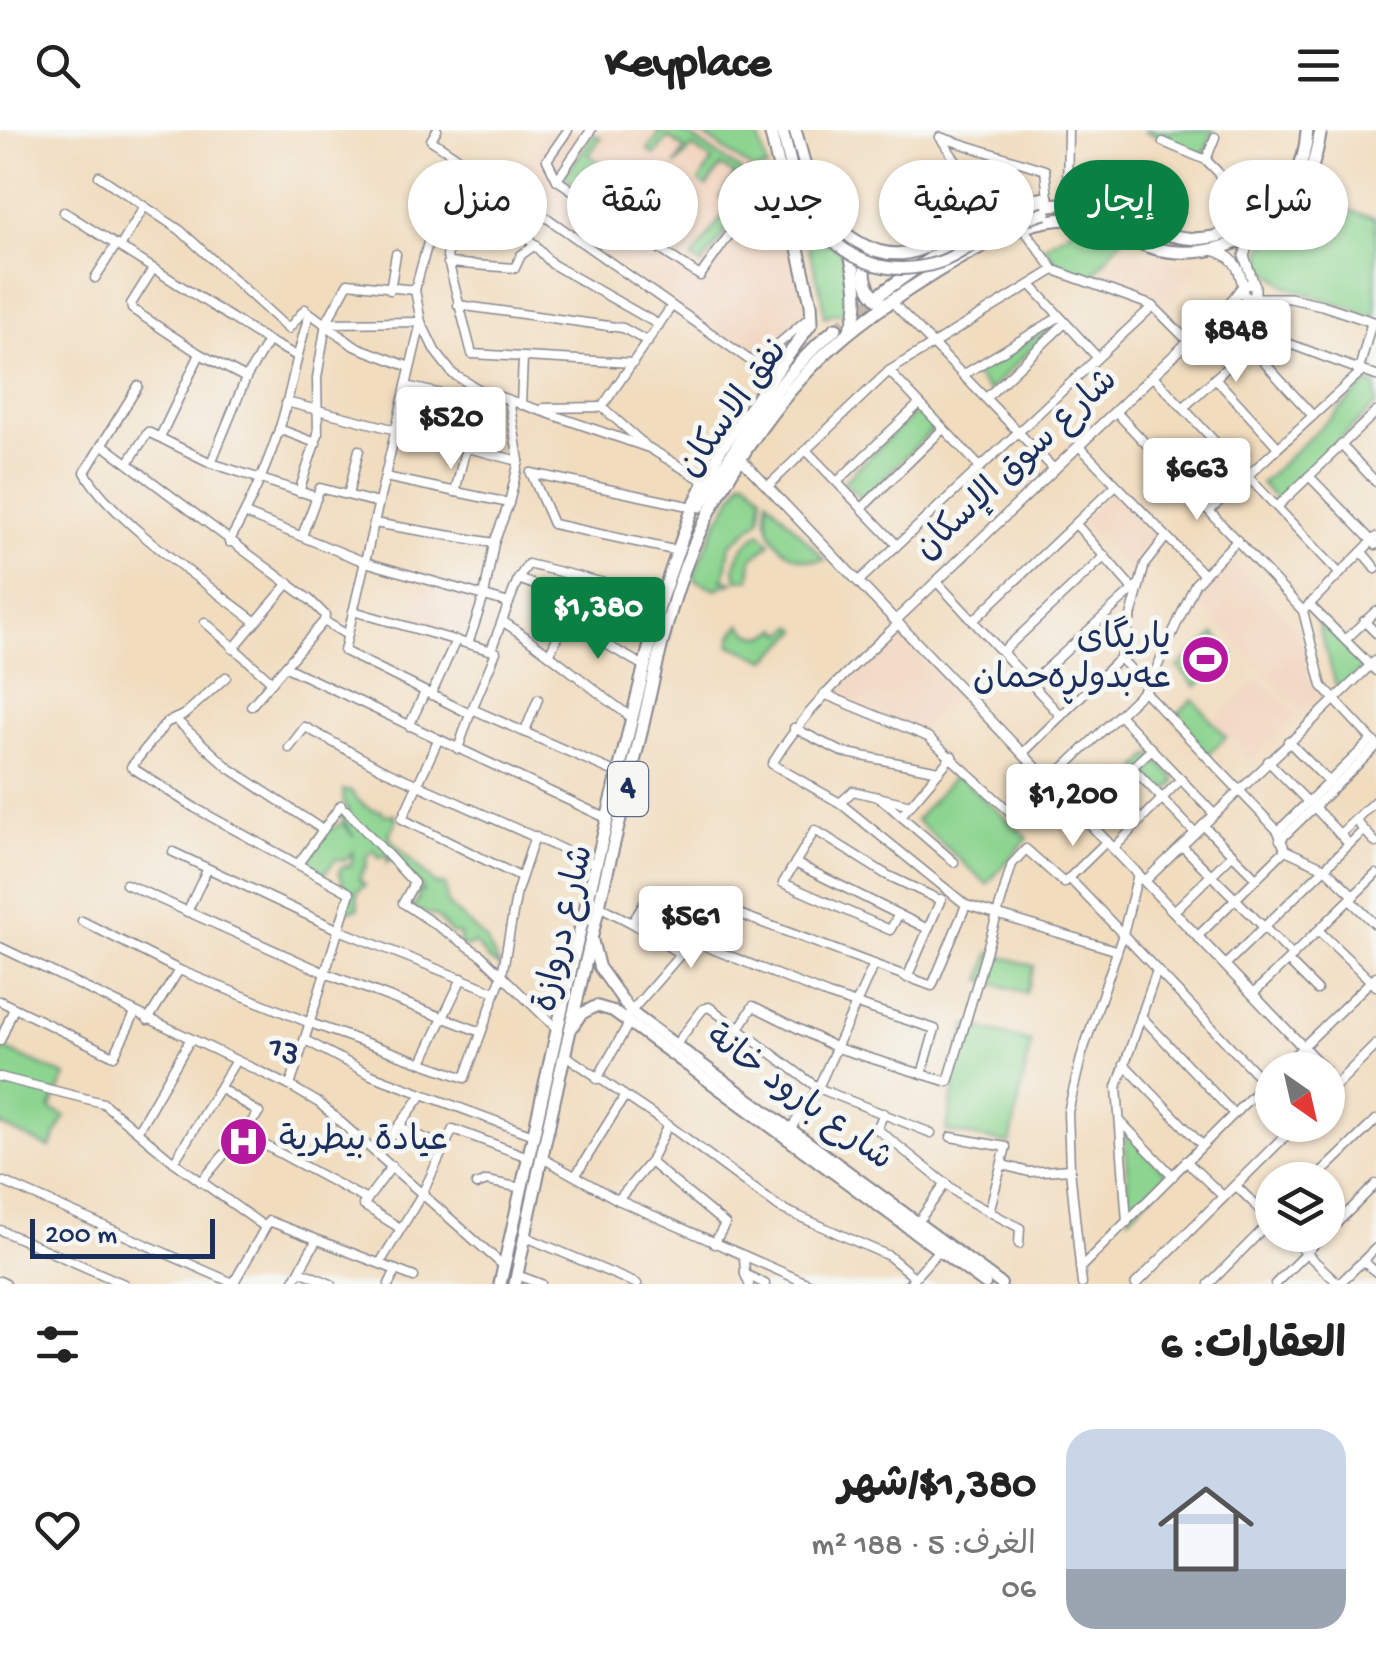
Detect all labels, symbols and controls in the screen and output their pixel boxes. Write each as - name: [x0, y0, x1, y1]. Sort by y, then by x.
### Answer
- icon: search: [30, 38, 85, 93]
- icon: menu: [1291, 38, 1346, 93]
- text: Keyplace: [605, 39, 771, 92]
- chip: منزل: [408, 160, 547, 250]
- chip: شقة: [567, 160, 698, 250]
- chip: جديد: [718, 160, 859, 250]
- chip: تصفية: [879, 160, 1034, 250]
- chip: إيجار: [1054, 160, 1189, 250]
- chip: شراء: [1209, 160, 1348, 250]
- pin: $848: [1177, 300, 1295, 385]
- text: $848: [1204, 313, 1268, 351]
- street label: نفق الاسكان: [671, 333, 799, 487]
- street label: شارع سوق الإسكان: [908, 362, 1128, 570]
- pin: $520: [392, 387, 510, 472]
- text: $520: [418, 400, 484, 438]
- pin: $663: [1138, 438, 1256, 523]
- text: $663: [1165, 451, 1229, 489]
- pin: $1,380: [517, 577, 679, 662]
- text: $1,380: [553, 590, 643, 628]
- place label: یاریگای عەبدولڕەحمان: [973, 615, 1171, 704]
- sports icon: یاریگای عەبدولڕەحمان: [1180, 634, 1232, 686]
- road number: 4: [608, 762, 648, 816]
- pin: $1,200: [992, 764, 1154, 849]
- text: $1,200: [1028, 777, 1118, 815]
- street label: شارع دروازة: [527, 842, 605, 1016]
- pin: $561: [632, 886, 750, 971]
- text: $561: [661, 899, 721, 937]
- street label: شارع بارود خانة: [697, 1018, 899, 1182]
- street label: 13: [259, 1027, 306, 1078]
- north arrow: [1255, 1052, 1345, 1142]
- map controls: [1255, 1052, 1345, 1252]
- hospital icon: عيادة بيطرية: [218, 1116, 270, 1168]
- place label: عيادة بيطرية: [279, 1122, 448, 1163]
- button: layers: [1255, 1162, 1345, 1252]
- scale bar: [30, 1214, 215, 1258]
- text: 200 m: [45, 1220, 117, 1253]
- icon: filters: [30, 1317, 85, 1372]
- text: العقارات: 6: [1161, 1324, 1346, 1373]
- text: $1,380/شهر: [838, 1463, 1036, 1512]
- icon: home: [1146, 1469, 1266, 1589]
- icon: heart: [30, 1502, 85, 1557]
- text: الغرف: 5 · 188 m²: [812, 1528, 1036, 1566]
- text: 06: [1002, 1571, 1036, 1609]

